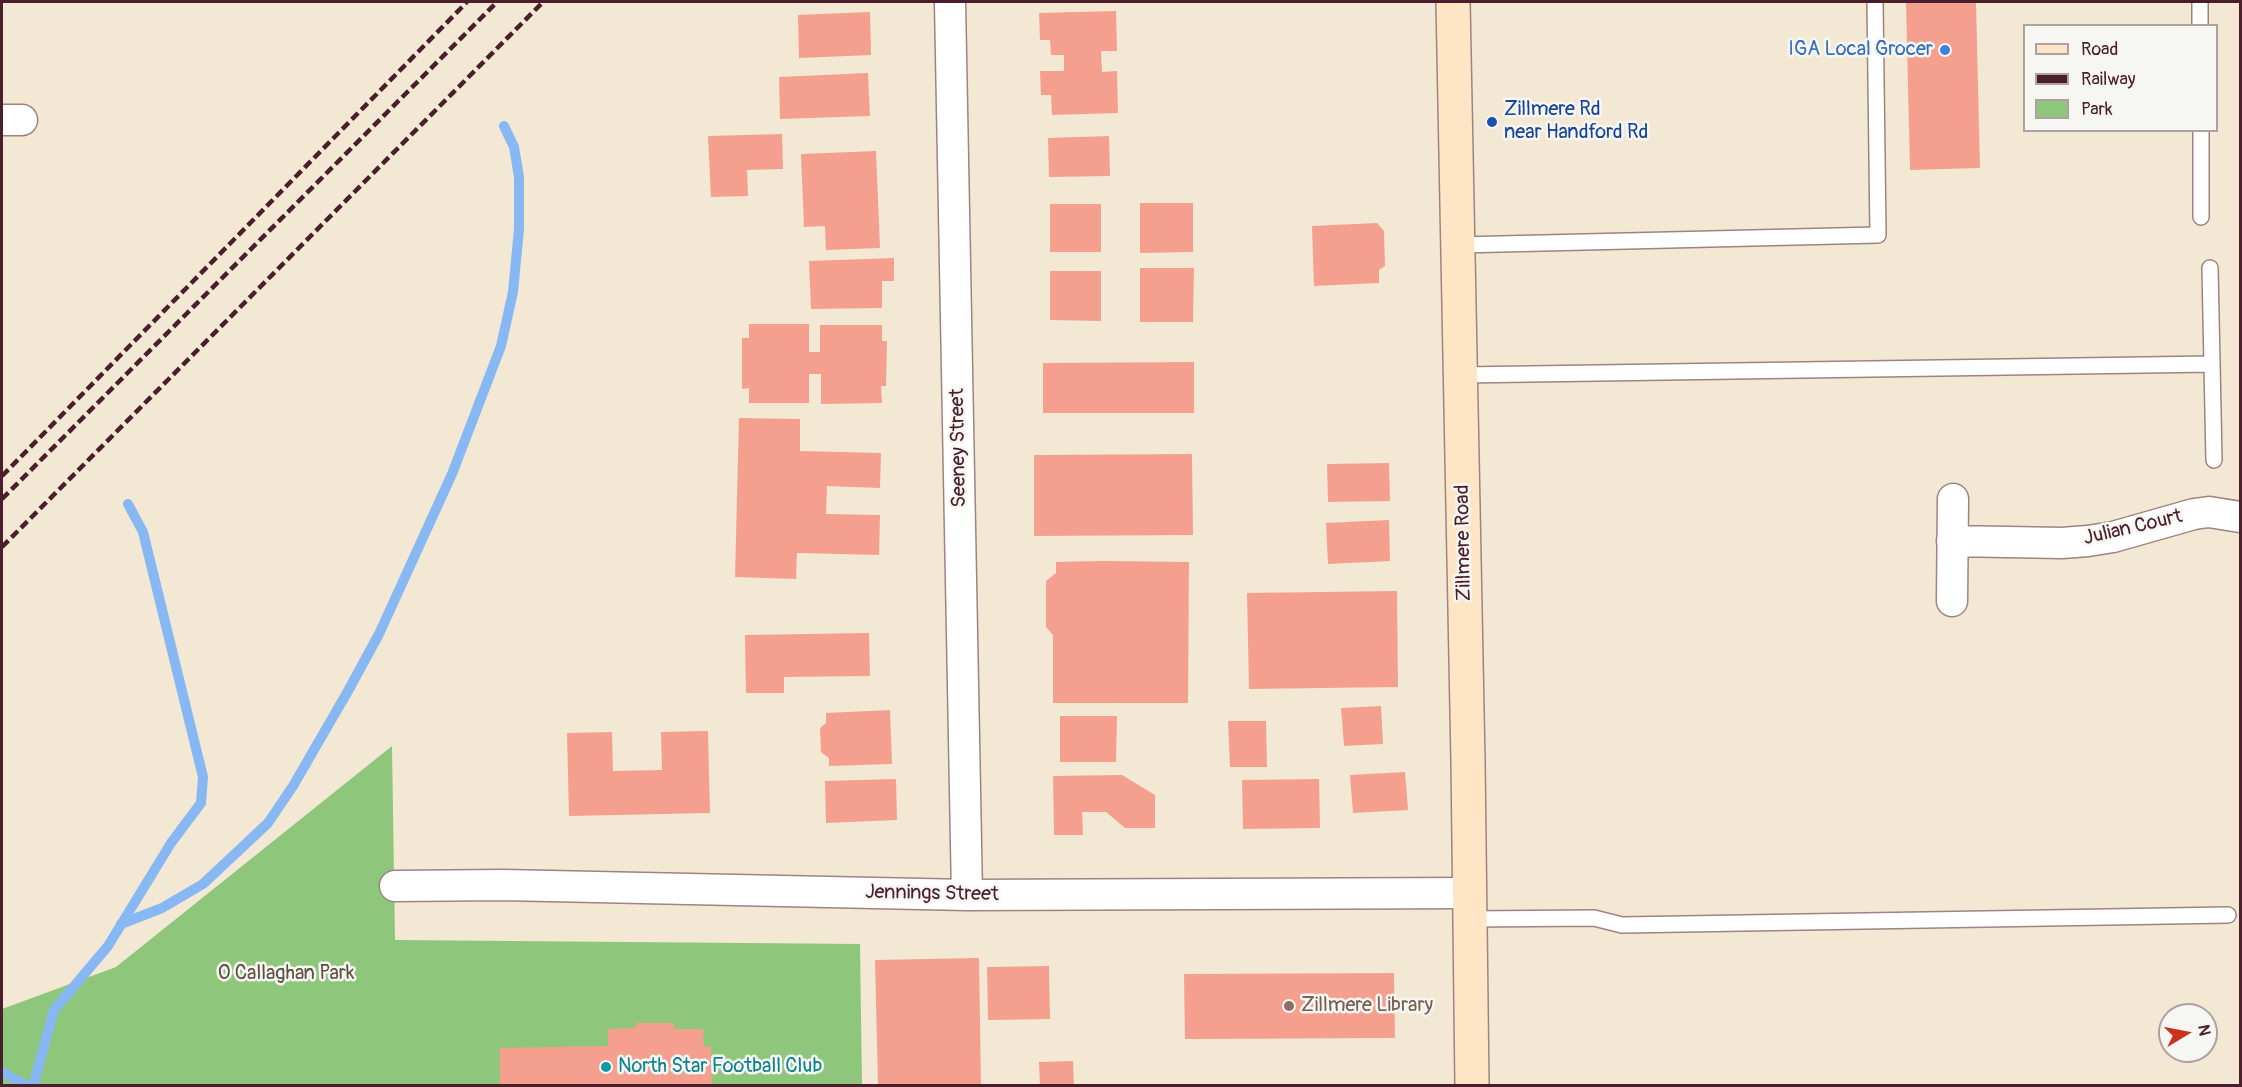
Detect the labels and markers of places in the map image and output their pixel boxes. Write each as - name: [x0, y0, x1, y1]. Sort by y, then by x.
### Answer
- place label: IGA Local Grocer: [1788, 38, 1933, 62]
- marker: IGA Local Grocer: [1938, 43, 1952, 57]
- place label: Zillmere Rd near Handford Rd: [1504, 98, 1648, 145]
- marker: Zillmere Rd near Handford Rd: [1485, 115, 1499, 129]
- place label: Zillmere Library: [1301, 994, 1433, 1018]
- marker: Zillmere Library: [1282, 999, 1296, 1013]
- place label: North Star Football Club: [618, 1055, 822, 1079]
- marker: North Star Football Club: [599, 1060, 613, 1074]

